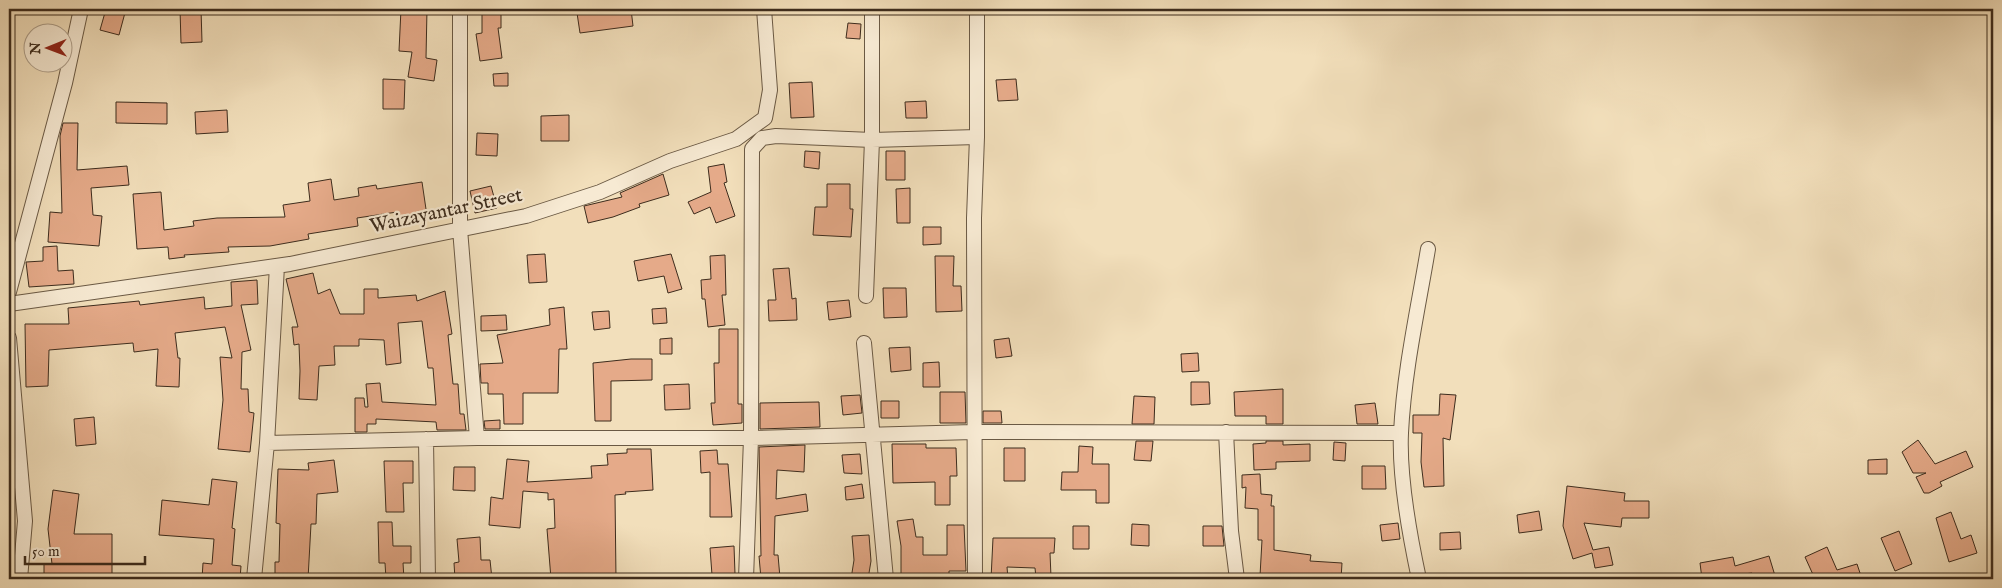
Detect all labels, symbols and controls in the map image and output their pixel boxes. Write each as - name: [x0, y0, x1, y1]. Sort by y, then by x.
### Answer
- north arrow: [22, 22, 72, 72]
- text: N: [27, 42, 45, 55]
- street label: Waizayantar Street: [367, 183, 525, 239]
- scale bar: [25, 533, 145, 565]
- text: 50 m: [32, 542, 60, 561]

